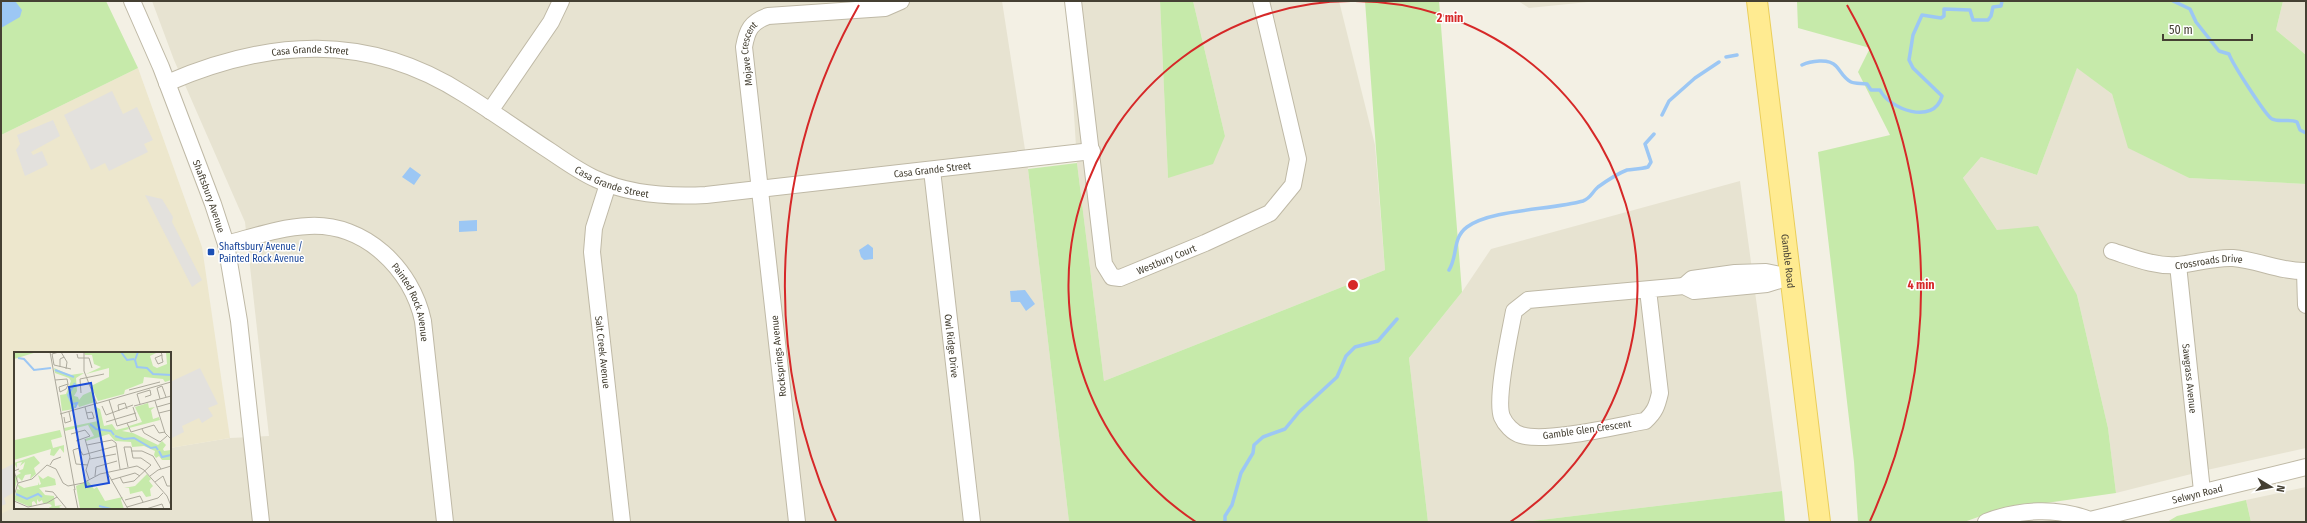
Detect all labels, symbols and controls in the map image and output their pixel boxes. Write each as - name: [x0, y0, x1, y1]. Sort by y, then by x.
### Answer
- text: 2 min: [1436, 11, 1463, 25]
- scale bar: [2163, 16, 2252, 42]
- street label: Mojave Crescent: [739, 19, 760, 86]
- text: 50 m: [2169, 23, 2193, 37]
- street label: Casa Grande Street: [271, 44, 350, 59]
- street label: Shaftsbury Avenue: [190, 158, 227, 235]
- street label: Casa Grande Street: [893, 160, 972, 181]
- street label: Casa Grande Street: [572, 164, 650, 201]
- street label: Gamble Road: [1778, 234, 1797, 289]
- place label: Shaftsbury Avenue / Painted Rock Avenue: [219, 241, 304, 265]
- street label: Westbury Court: [1135, 242, 1199, 277]
- marker: Shaftsbury Avenue / Painted Rock Avenue: [206, 247, 216, 257]
- street label: Crossroads Drive: [2174, 253, 2243, 272]
- street label: Painted Rock Avenue: [389, 261, 430, 342]
- centre of rings: [1346, 278, 1360, 292]
- text: 4 min: [1907, 278, 1935, 292]
- street label: Owl Ridge Drive: [941, 313, 961, 379]
- street label: Salt Creek Avenue: [592, 315, 612, 389]
- street label: Rocksprings Avenue: [769, 315, 789, 397]
- street label: Sawgrass Avenue: [2179, 343, 2199, 414]
- inset map: [14, 352, 171, 509]
- street label: Gamble Glen Crescent: [1542, 418, 1633, 442]
- north arrow: [2251, 467, 2291, 507]
- street label: Selwyn Road: [2171, 483, 2224, 507]
- text: N: [2273, 484, 2287, 493]

